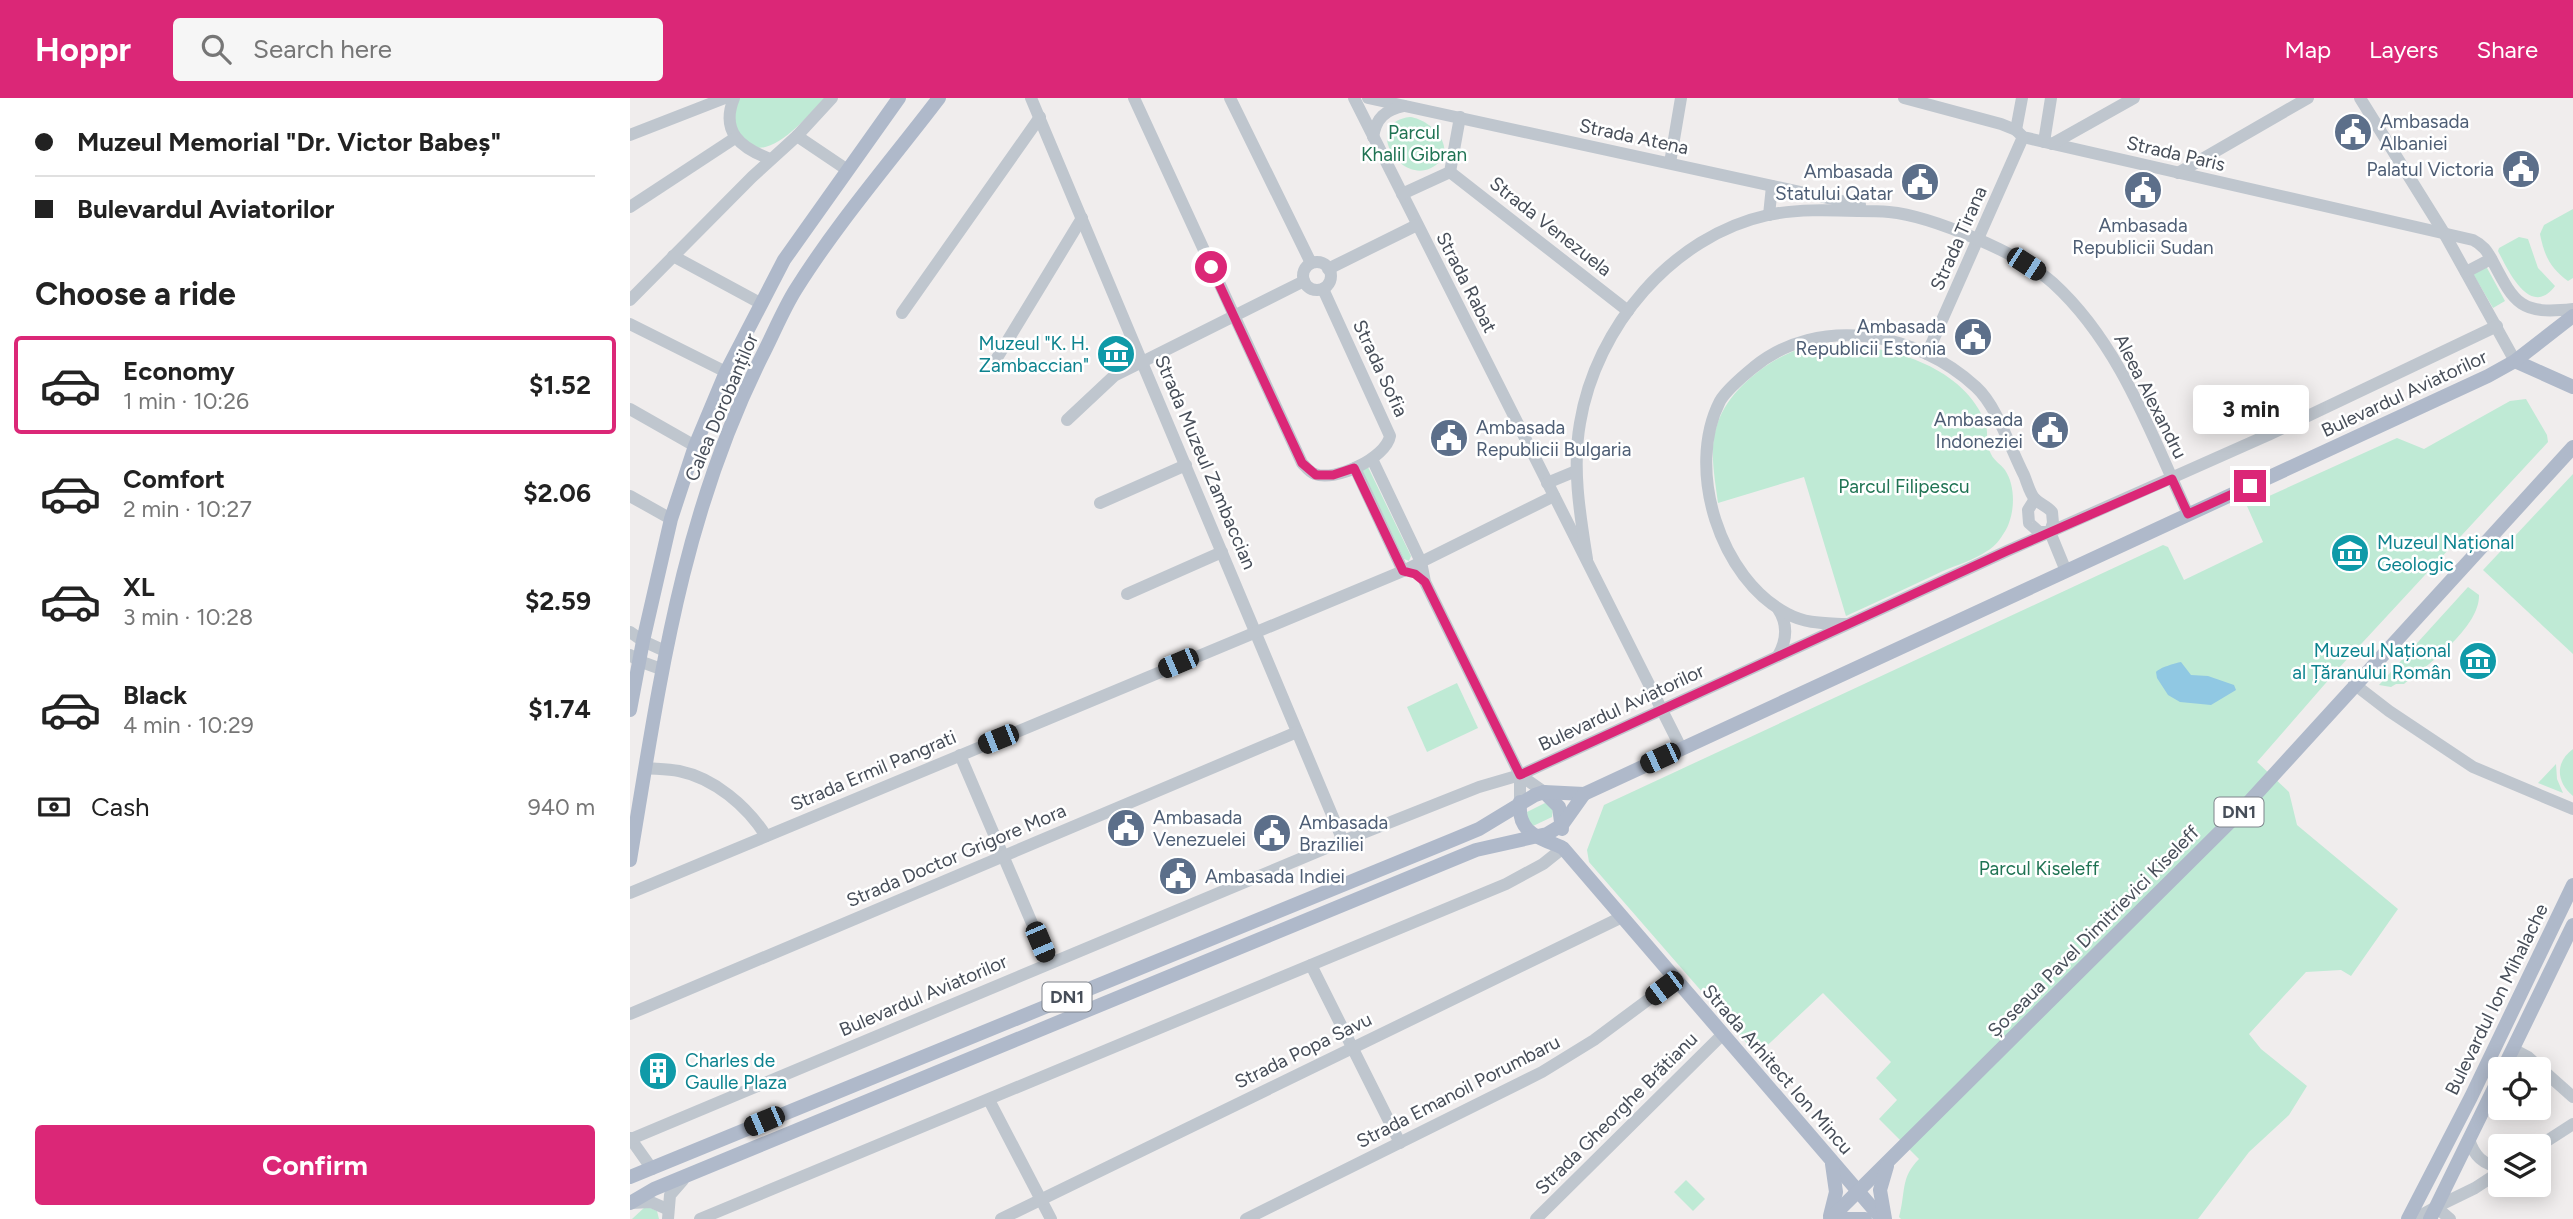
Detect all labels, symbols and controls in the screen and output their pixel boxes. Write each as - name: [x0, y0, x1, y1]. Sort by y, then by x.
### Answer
- search box: [173, 18, 663, 81]
- text: Hoppr: [35, 30, 131, 69]
- icon: search: [197, 30, 235, 68]
- text: Search here: [253, 33, 392, 65]
- text: Map: [2284, 35, 2331, 64]
- text: Layers: [2369, 35, 2438, 64]
- text: Share: [2476, 35, 2538, 64]
- place label: Ambasada Albaniei: [2380, 110, 2469, 155]
- public building icon: Ambasada Albaniei: [2332, 111, 2374, 153]
- street label: Strada Atena: [1577, 114, 1691, 159]
- park label: Parcul Khalil Gibran: [1361, 121, 1467, 166]
- text: Muzeul Memorial "Dr. Victor Babeș": [77, 126, 501, 158]
- street label: Strada Paris: [2124, 131, 2228, 176]
- public building icon: Palatul Victoria: [2500, 148, 2542, 190]
- place label: Palatul Victoria: [2366, 158, 2494, 181]
- place label: Ambasada Statului Qatar: [1775, 160, 1894, 205]
- public building icon: Ambasada Statului Qatar: [1899, 161, 1941, 203]
- public building icon: Ambasada Republicii Sudan: [2122, 169, 2164, 211]
- street label: Strada Venezuela: [1485, 172, 1616, 281]
- street label: Strada Tirana: [1925, 182, 1992, 294]
- text: Bulevardul Aviatorilor: [77, 193, 334, 225]
- place label: Ambasada Republicii Sudan: [2072, 214, 2214, 259]
- street label: Strada Rabat: [1431, 228, 1502, 336]
- car: [2003, 244, 2050, 284]
- route start: [1195, 251, 1227, 283]
- text: Choose a ride: [35, 275, 236, 313]
- place label: Ambasada Republicii Estonia: [1795, 315, 1946, 360]
- street label: Strada Sofia: [1348, 316, 1413, 420]
- public building icon: Ambasada Republicii Estonia: [1952, 316, 1994, 358]
- street label: Calea Dorobanților: [680, 329, 763, 485]
- street label: Aleea Alexandru: [2109, 330, 2192, 462]
- place label: Muzeul "K. H. Zambaccian": [979, 332, 1089, 377]
- museum icon: Muzeul "K. H. Zambaccian": [1095, 333, 1137, 375]
- street label: Bulevardul Aviatorilor: [2318, 345, 2491, 442]
- street label: Strada Muzeul Zambaccian: [1150, 352, 1261, 573]
- icon: car: [39, 354, 102, 417]
- text: Economy: [123, 355, 235, 387]
- text: $1.52: [529, 369, 591, 401]
- callout: 3 min: [2192, 384, 2308, 434]
- text: 1 min · 10:26: [123, 387, 249, 415]
- text: 3 min: [2222, 395, 2280, 423]
- place label: Ambasada Indoneziei: [1934, 408, 2023, 453]
- public building icon: Ambasada Indoneziei: [2029, 409, 2071, 451]
- place label: Ambasada Republicii Bulgaria: [1476, 416, 1631, 461]
- public building icon: Ambasada Republicii Bulgaria: [1428, 417, 1470, 459]
- icon: car: [39, 462, 102, 525]
- text: Comfort: [123, 463, 225, 495]
- route end: [2234, 470, 2266, 502]
- park label: Parcul Filipescu: [1838, 475, 1970, 498]
- text: $2.06: [523, 477, 591, 509]
- text: 2 min · 10:27: [123, 495, 252, 523]
- place label: Muzeul Național Geologic: [2377, 531, 2514, 576]
- museum icon: Muzeul Național Geologic: [2329, 532, 2371, 574]
- icon: car: [39, 570, 102, 633]
- text: XL: [123, 571, 155, 603]
- text: $2.59: [525, 585, 591, 617]
- text: 3 min · 10:28: [123, 603, 253, 631]
- place label: Muzeul Național al Țăranului Român: [2292, 639, 2451, 684]
- museum icon: Muzeul Național al Țăranului Român: [2457, 640, 2499, 682]
- car: [1155, 645, 1202, 681]
- street label: Bulevardul Aviatorilor: [1535, 659, 1708, 756]
- icon: car: [39, 678, 102, 741]
- text: Black: [123, 679, 187, 711]
- text: $1.74: [528, 693, 591, 725]
- text: 4 min · 10:29: [123, 711, 254, 739]
- car: [975, 721, 1022, 757]
- street label: Strada Ermil Pangrati: [787, 725, 959, 816]
- car: [1637, 740, 1684, 776]
- icon: cash: [35, 788, 73, 826]
- text: Cash: [91, 791, 150, 823]
- text: 940 m: [528, 793, 595, 821]
- road number: DN1: [2214, 798, 2264, 826]
- street label: Strada Doctor Grigore Mora: [843, 799, 1069, 912]
- place label: Ambasada Venezuelei: [1153, 806, 1246, 851]
- public building icon: Ambasada Venezuelei: [1105, 807, 1147, 849]
- place label: Ambasada Braziliei: [1299, 811, 1388, 856]
- public building icon: Ambasada Braziliei: [1251, 812, 1293, 854]
- street label: Șoseaua Pavel Dimitrievici Kiseleff: [1983, 821, 2204, 1042]
- public building icon: Ambasada Indiei: [1157, 855, 1199, 897]
- park label: Parcul Kiseleff: [1979, 857, 2099, 880]
- place label: Ambasada Indiei: [1205, 865, 1345, 888]
- street label: Bulevardul Ion Mihalache: [2440, 900, 2553, 1099]
- car: [1023, 919, 1058, 965]
- street label: Bulevardul Aviatorilor: [836, 949, 1011, 1041]
- car: [1641, 967, 1688, 1009]
- street label: Strada Arhitect Ion Mincu: [1697, 980, 1858, 1159]
- road number: DN1: [1042, 982, 1092, 1012]
- street label: Strada Popa Savu: [1231, 1007, 1376, 1094]
- street label: Strada Gheorghe Brătianu: [1530, 1027, 1702, 1199]
- street label: Strada Emanoil Porumbaru: [1353, 1030, 1564, 1153]
- place label: Charles de Gaulle Plaza: [685, 1049, 787, 1094]
- building icon: Charles de Gaulle Plaza: [637, 1050, 679, 1092]
- map controls: [2488, 1057, 2551, 1197]
- button: locate: [2488, 1057, 2551, 1120]
- car: [741, 1103, 788, 1139]
- button: Confirm: [35, 1125, 595, 1205]
- button: layers: [2488, 1134, 2551, 1197]

